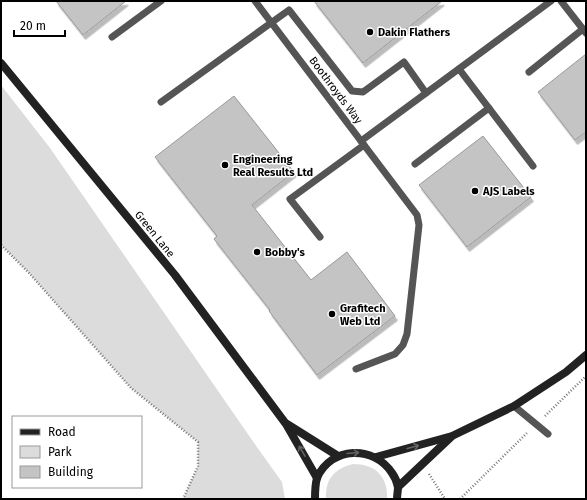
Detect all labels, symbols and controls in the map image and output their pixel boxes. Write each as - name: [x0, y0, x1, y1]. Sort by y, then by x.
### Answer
- scale bar: [14, 12, 65, 38]
- text: 20 m: [20, 19, 46, 33]
- place label: Dakin Flathers: [378, 26, 451, 39]
- marker: Dakin Flathers: [365, 27, 375, 37]
- street label: Boothroyds Way: [306, 54, 365, 127]
- place label: Engineering Real Results Ltd: [233, 153, 313, 179]
- marker: Engineering Real Results Ltd: [220, 160, 230, 170]
- place label: AJS Labels: [482, 185, 535, 198]
- marker: AJS Labels: [470, 186, 480, 196]
- street label: Green Lane: [132, 208, 177, 260]
- place label: Bobby's: [265, 246, 305, 259]
- marker: Bobby's: [252, 247, 262, 257]
- place label: Grafitech Web Ltd: [340, 302, 385, 328]
- marker: Grafitech Web Ltd: [327, 309, 337, 319]
- legend: [12, 416, 142, 488]
- text: Road: [48, 425, 76, 439]
- one-way arrow: [406, 443, 419, 450]
- text: Park: [48, 445, 72, 459]
- one-way arrow: [297, 445, 305, 457]
- one-way arrow: [346, 450, 359, 457]
- text: Building: [48, 465, 94, 479]

